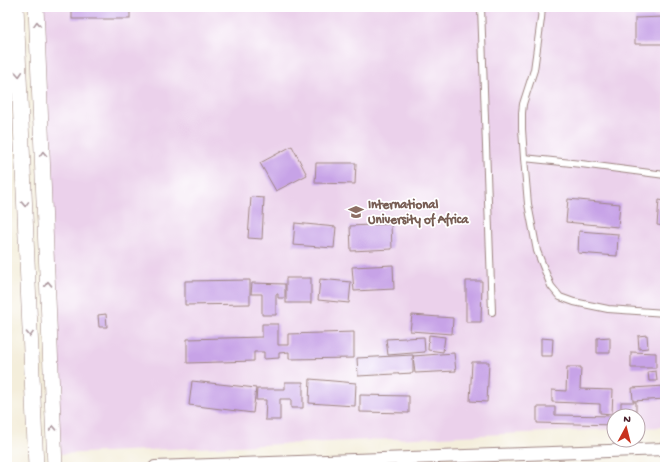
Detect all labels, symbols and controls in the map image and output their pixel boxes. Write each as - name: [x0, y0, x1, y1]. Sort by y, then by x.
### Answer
- one-way arrow: [33, 21, 41, 27]
- one-way arrow: [15, 71, 24, 77]
- one-way arrow: [38, 151, 47, 157]
- place label: International University of Africa: [368, 198, 469, 228]
- one-way arrow: [21, 201, 29, 207]
- school or university icon: International University of Africa: [347, 203, 365, 221]
- one-way arrow: [44, 281, 52, 287]
- one-way arrow: [26, 331, 35, 337]
- north arrow: [606, 408, 646, 448]
- text: N: [623, 414, 631, 426]
- one-way arrow: [49, 425, 58, 431]

